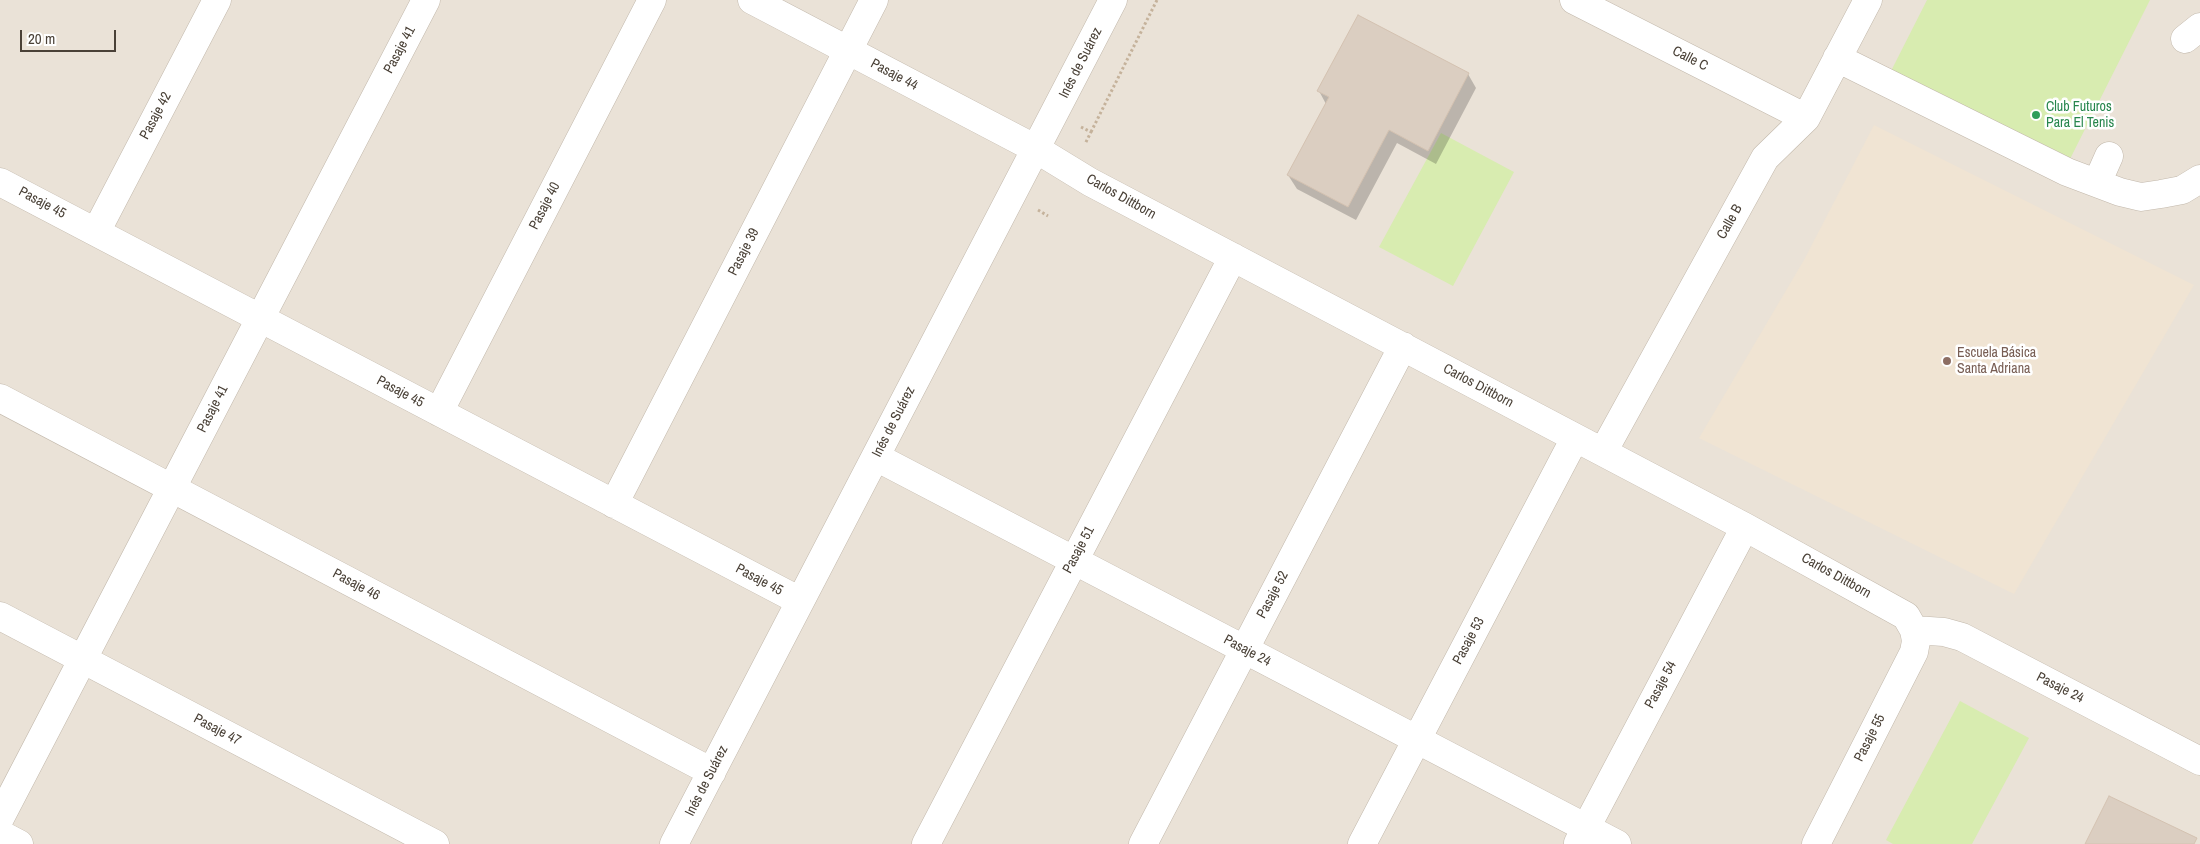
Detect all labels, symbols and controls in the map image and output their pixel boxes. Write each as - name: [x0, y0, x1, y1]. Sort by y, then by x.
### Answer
- scale bar: [22, 20, 119, 52]
- street label: Pasaje 41: [381, 24, 419, 76]
- street label: Inés de Suárez: [1056, 25, 1106, 101]
- text: 20 m: [28, 28, 55, 49]
- street label: Calle C: [1669, 43, 1711, 75]
- street label: Pasaje 44: [868, 56, 920, 94]
- street label: Pasaje 42: [137, 90, 175, 142]
- place label: Club Futuros Para El Tenis: [2046, 99, 2114, 132]
- marker: Club Futuros Para El Tenis: [2030, 109, 2042, 121]
- street label: Carlos Dittborn: [1083, 171, 1159, 223]
- street label: Pasaje 40: [526, 179, 564, 233]
- street label: Pasaje 45: [16, 184, 68, 222]
- street label: Calle B: [1714, 202, 1746, 242]
- street label: Pasaje 39: [725, 225, 763, 279]
- place label: Escuela Básica Santa Adriana: [1957, 345, 2036, 378]
- marker: Escuela Básica Santa Adriana: [1941, 355, 1953, 367]
- street label: Carlos Dittborn: [1440, 360, 1516, 412]
- street label: Pasaje 45: [374, 373, 426, 411]
- street label: Pasaje 41: [194, 382, 232, 436]
- street label: Inés de Suárez: [869, 384, 919, 460]
- street label: Pasaje 51: [1060, 524, 1098, 576]
- street label: Carlos Dittborn: [1798, 550, 1874, 602]
- street label: Pasaje 45: [733, 561, 785, 599]
- street label: Pasaje 46: [330, 566, 382, 604]
- street label: Pasaje 52: [1254, 569, 1292, 621]
- street label: Pasaje 53: [1450, 615, 1488, 667]
- street label: Pasaje 24: [1221, 632, 1273, 670]
- street label: Pasaje 54: [1642, 659, 1680, 711]
- street label: Pasaje 24: [2033, 669, 2087, 707]
- street label: Pasaje 47: [191, 711, 243, 749]
- street label: Pasaje 55: [1851, 711, 1889, 765]
- street label: Inés de Suárez: [682, 743, 732, 819]

